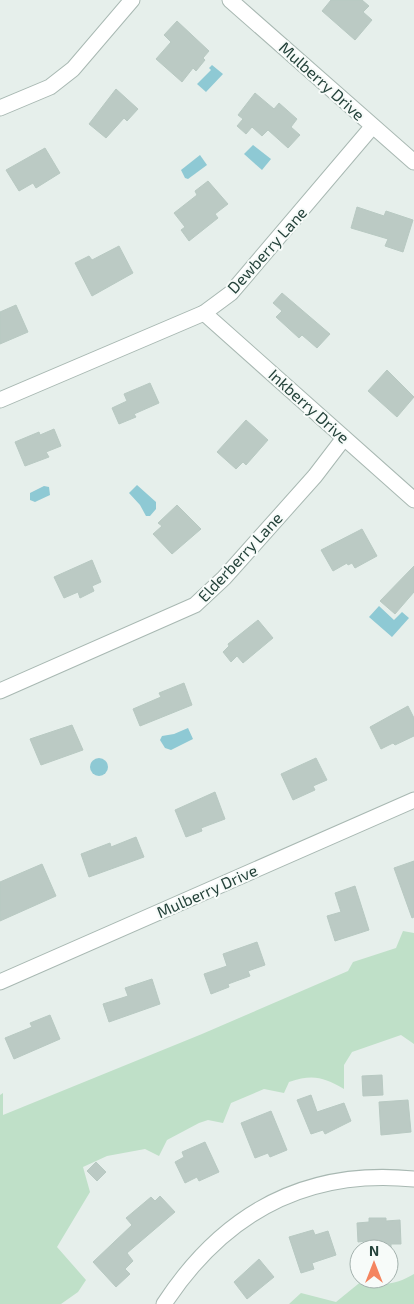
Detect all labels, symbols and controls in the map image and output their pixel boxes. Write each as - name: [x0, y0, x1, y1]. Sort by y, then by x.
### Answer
- street label: Mulberry Drive: [276, 37, 369, 124]
- street label: Dewberry Lane: [223, 203, 310, 297]
- street label: Inkberry Drive: [265, 364, 354, 447]
- street label: Elderberry Lane: [193, 508, 286, 605]
- street label: Mulberry Drive: [154, 860, 260, 921]
- north arrow: [349, 1239, 399, 1289]
- text: N: [369, 1242, 379, 1259]

